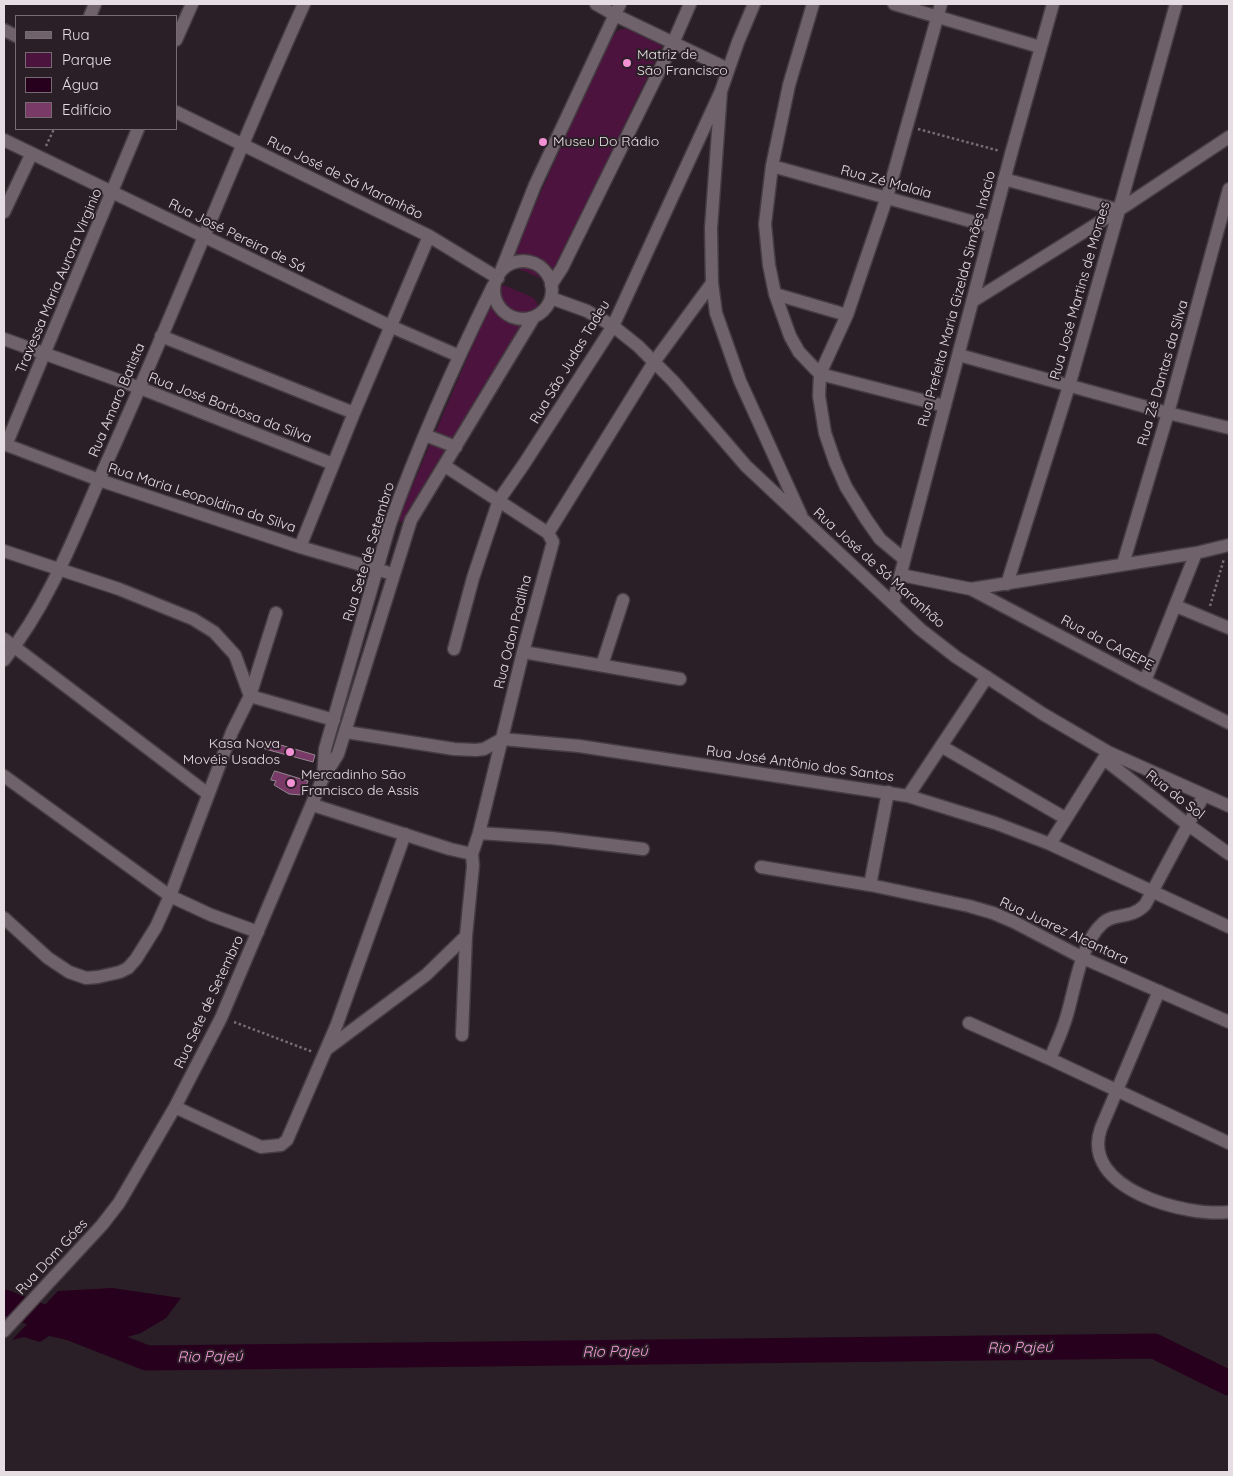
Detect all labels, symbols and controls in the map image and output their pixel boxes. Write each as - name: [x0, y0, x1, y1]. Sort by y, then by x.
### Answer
- legend: [15, 15, 178, 130]
- text: Rua: [62, 25, 90, 44]
- place label: Matriz de São Francisco: [637, 47, 728, 80]
- text: Parque: [62, 50, 112, 69]
- marker: Matriz de São Francisco: [621, 57, 633, 69]
- text: Água: [62, 75, 99, 94]
- text: Edifício: [62, 100, 111, 119]
- street label: Rua José de Sá Maranhão: [264, 133, 426, 223]
- place label: Museu Do Rádio: [553, 134, 659, 150]
- marker: Museu Do Rádio: [537, 136, 549, 148]
- street label: Rua Zé Malaia: [839, 162, 933, 202]
- street label: Rua Prefeita Maria Gizelda Simões Inácio: [915, 169, 999, 429]
- street label: Travessa Maria Aurora Virginio: [12, 186, 106, 376]
- street label: Rua José Pereira de Sá: [166, 195, 308, 277]
- street label: Rua José Martins de Moraes: [1047, 200, 1113, 382]
- street label: Rua São Judas Tadeu: [526, 297, 614, 427]
- street label: Rua Zé Dantas da Silva: [1134, 298, 1192, 448]
- street label: Rua Amaro Batista: [85, 340, 149, 460]
- street label: Rua José Barbosa da Silva: [146, 369, 314, 447]
- street label: Rua Maria Leopoldina da Silva: [106, 460, 298, 536]
- street label: Rua Sete de Setembro: [340, 480, 398, 624]
- street label: Rua José de Sá Maranhão: [810, 504, 948, 632]
- street label: Rua Odon Padilha: [491, 573, 535, 691]
- street label: Rua da CAGEPE: [1058, 612, 1156, 674]
- place label: Kasa Nova Movéis Usados: [183, 736, 280, 769]
- street label: Rua José Antônio dos Santos: [705, 742, 895, 786]
- marker: Kasa Nova Movéis Usados: [284, 746, 296, 758]
- place label: Mercadinho São Francisco de Assis: [301, 767, 419, 800]
- street label: Rua do Sol: [1142, 767, 1208, 823]
- marker: Mercadinho São Francisco de Assis: [285, 777, 297, 789]
- street label: Rua Juarez Alcantara: [997, 894, 1131, 968]
- street label: Rua Sete de Setembro: [171, 933, 247, 1071]
- street label: Rua Dom Góes: [13, 1216, 91, 1298]
- water label: Rio Pajeú: [987, 1338, 1053, 1358]
- water label: Rio Pajeú: [582, 1342, 648, 1362]
- water label: Rio Pajeú: [177, 1347, 243, 1367]

